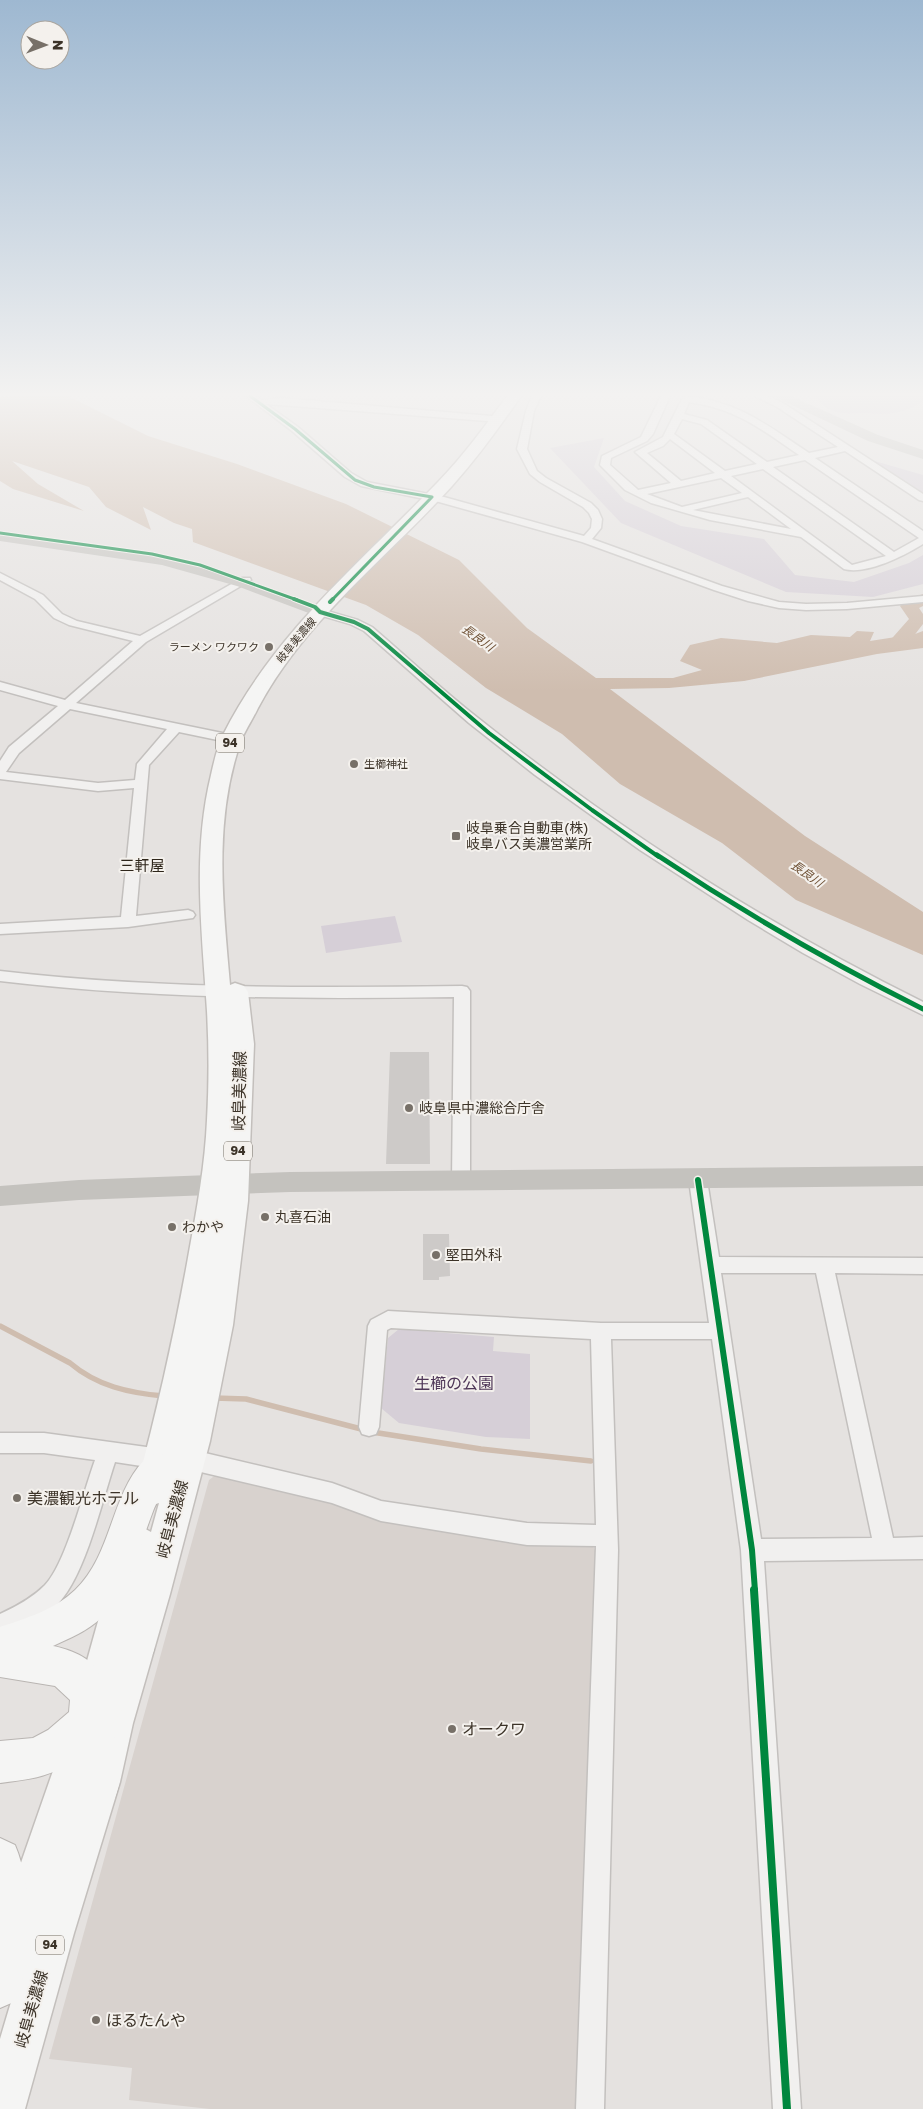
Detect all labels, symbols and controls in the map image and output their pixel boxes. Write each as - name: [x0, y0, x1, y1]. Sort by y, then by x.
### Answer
- north arrow: [20, 20, 70, 70]
- text: N: [50, 40, 67, 51]
- street label: 岐阜美濃線: [273, 614, 318, 665]
- water label: 長良川: [459, 621, 499, 655]
- place label: ラーメン ワクワク: [169, 640, 259, 653]
- marker: ラーメン ワクワク: [263, 641, 275, 653]
- road number: 94: [216, 734, 244, 752]
- place label: 生櫛神社: [364, 757, 408, 770]
- marker: 生櫛神社: [348, 758, 360, 770]
- place label: 岐阜乗合自動車(株) 岐阜バス美濃営業所: [466, 819, 592, 852]
- marker: 岐阜乗合自動車(株) 岐阜バス美濃営業所: [450, 830, 462, 842]
- district label: 三軒屋: [119, 856, 165, 874]
- water label: 長良川: [788, 857, 828, 891]
- street label: 岐阜美濃線: [228, 1051, 250, 1131]
- place label: 岐阜県中濃総合庁舎: [419, 1099, 545, 1116]
- marker: 岐阜県中濃総合庁舎: [403, 1102, 415, 1114]
- road number: 94: [224, 1142, 252, 1160]
- place label: 丸喜石油: [275, 1208, 331, 1225]
- marker: 丸喜石油: [259, 1211, 271, 1223]
- place label: わかや: [182, 1218, 224, 1235]
- marker: わかや: [166, 1221, 178, 1233]
- place label: 堅田外科: [446, 1246, 502, 1263]
- marker: 堅田外科: [430, 1249, 442, 1261]
- park label: 生櫛の公園: [414, 1373, 494, 1393]
- street label: 岐阜美濃線: [152, 1478, 192, 1560]
- place label: 美濃観光ホテル: [27, 1488, 139, 1508]
- marker: 美濃観光ホテル: [11, 1492, 23, 1504]
- place label: オークワ: [462, 1719, 526, 1739]
- marker: オークワ: [446, 1723, 458, 1735]
- road number: 94: [36, 1936, 64, 1954]
- street label: 岐阜美濃線: [10, 1968, 52, 2050]
- place label: ほるたんや: [106, 2010, 186, 2030]
- marker: ほるたんや: [90, 2014, 102, 2026]

